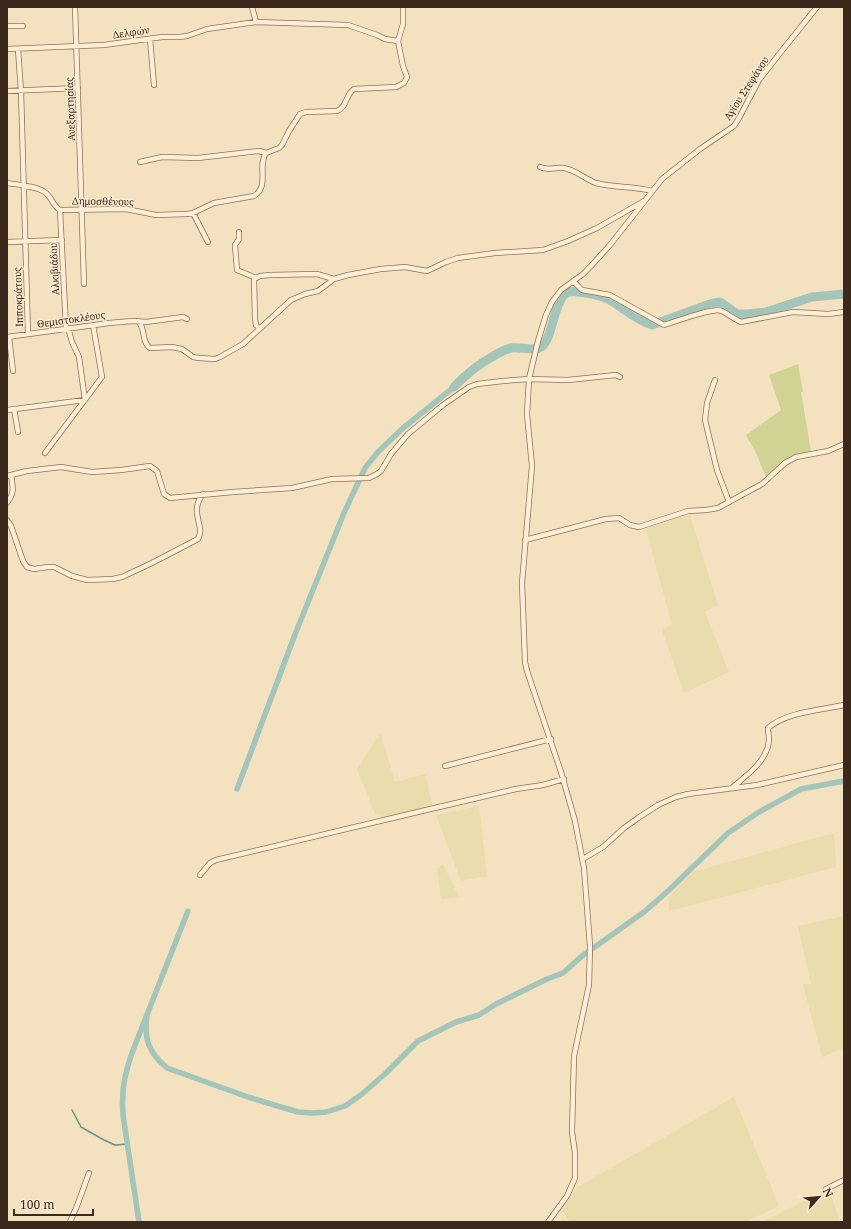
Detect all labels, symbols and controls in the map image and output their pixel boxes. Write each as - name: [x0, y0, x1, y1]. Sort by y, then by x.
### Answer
- street label: Δελφών: [112, 22, 150, 42]
- street label: Αγίου Στεφάνου: [720, 53, 772, 123]
- street label: Ανεξαρτησίας: [62, 77, 78, 141]
- street label: Δημοσθένους: [72, 193, 134, 209]
- street label: Αλκιβιάδου: [46, 242, 62, 296]
- street label: Ιπποκράτους: [10, 267, 26, 327]
- street label: Θεμιστοκλέους: [36, 307, 106, 331]
- north arrow: [799, 1177, 839, 1217]
- text: N: [820, 1185, 837, 1200]
- scale bar: [14, 1191, 93, 1217]
- text: 100 m: [20, 1196, 55, 1213]

